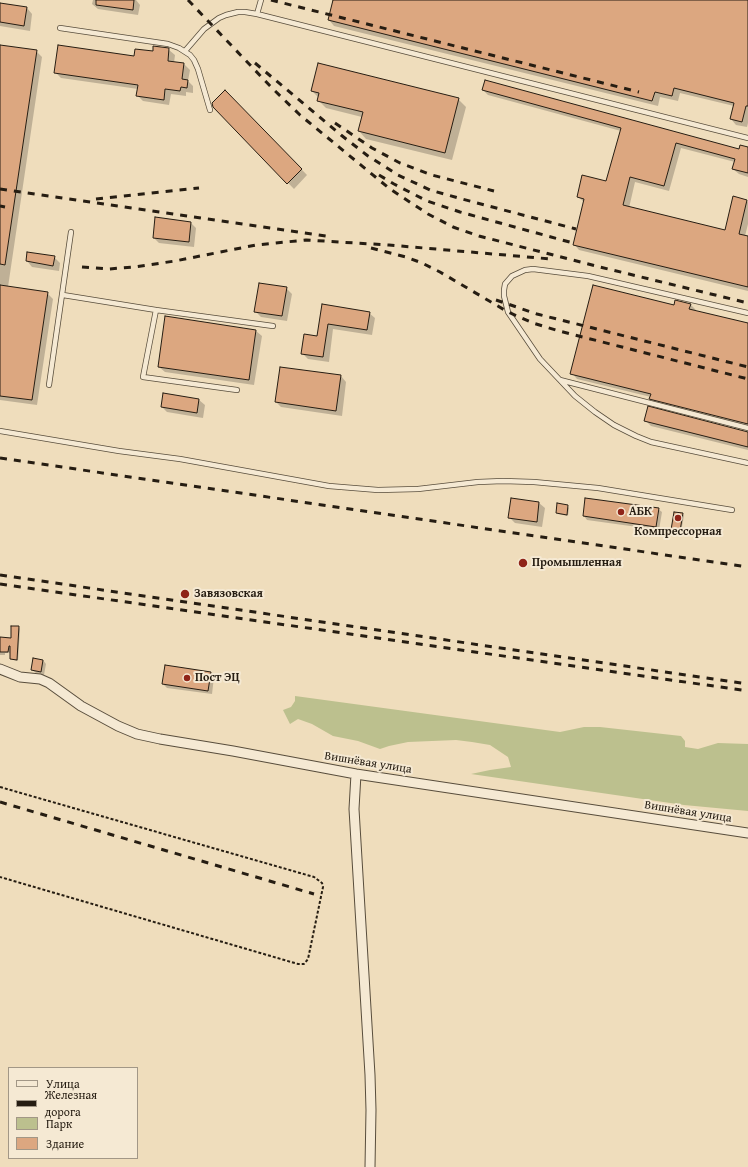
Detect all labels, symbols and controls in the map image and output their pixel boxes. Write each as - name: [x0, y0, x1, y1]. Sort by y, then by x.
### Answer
- place label: АБК: [629, 505, 652, 519]
- marker: АБК: [616, 507, 626, 517]
- marker: Компрессорная: [673, 513, 683, 523]
- place label: Компрессорная: [634, 525, 722, 539]
- place label: Промышленная: [532, 556, 622, 570]
- marker: Промышленная: [517, 557, 529, 569]
- place label: Завязовская: [194, 587, 263, 601]
- marker: Завязовская: [179, 588, 191, 600]
- place label: Пост ЭЦ: [195, 671, 240, 685]
- marker: Пост ЭЦ: [182, 673, 192, 683]
- street label: Вишнёвая улица: [323, 749, 413, 777]
- street label: Вишнёвая улица: [643, 798, 733, 826]
- legend: [8, 1067, 138, 1159]
- text: Улица: [46, 1075, 80, 1092]
- text: Железная дорога: [45, 1086, 97, 1120]
- text: Парк: [46, 1115, 72, 1132]
- text: Здание: [46, 1135, 84, 1152]

